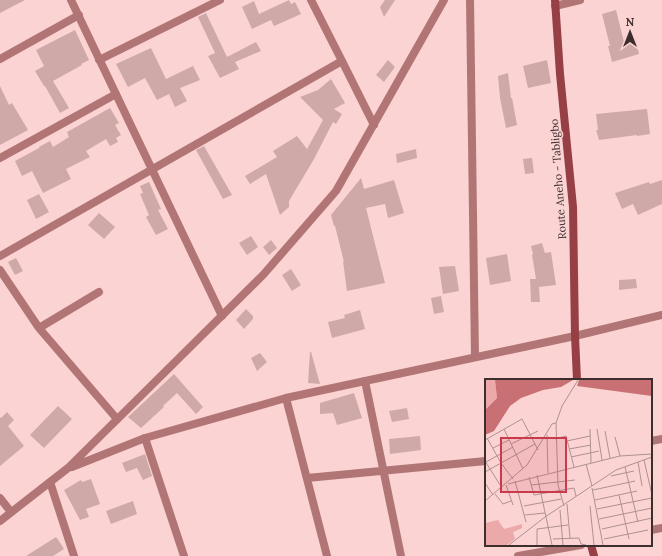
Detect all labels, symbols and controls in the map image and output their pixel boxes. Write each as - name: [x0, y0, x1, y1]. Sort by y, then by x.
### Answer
- north arrow: [610, 12, 650, 52]
- text: N: [626, 15, 635, 29]
- street label: Route Aneho - Tabligbo: [547, 118, 569, 240]
- inset map: [485, 379, 652, 546]

